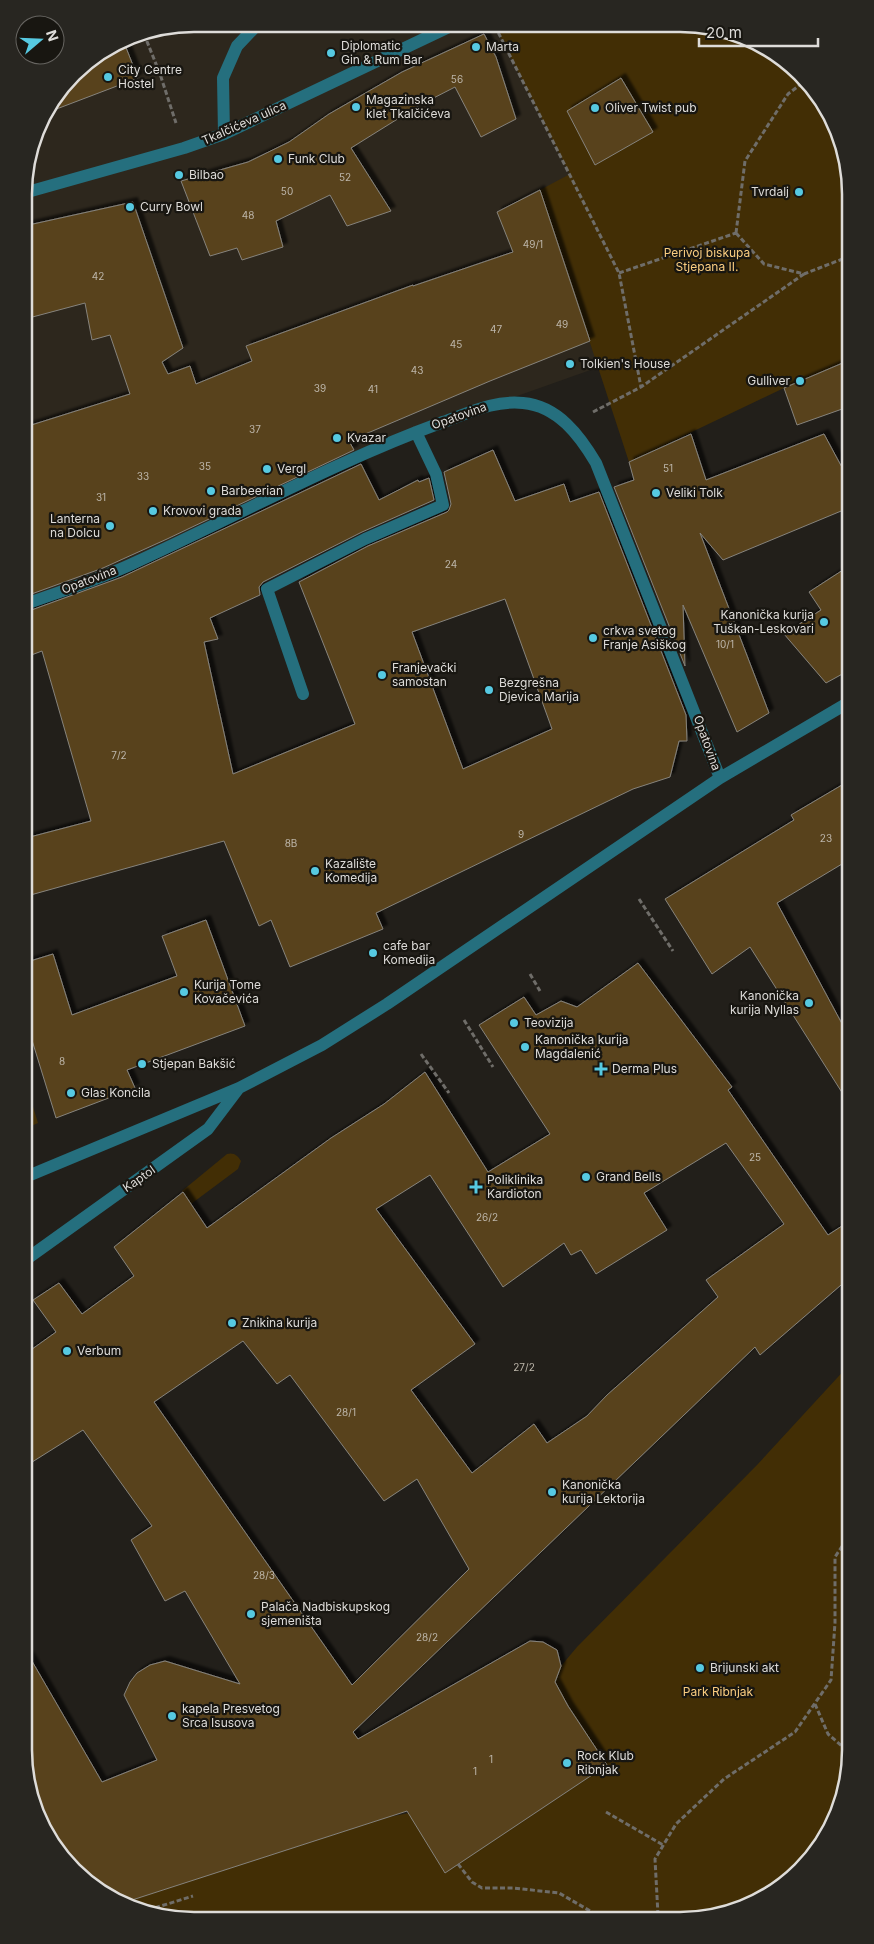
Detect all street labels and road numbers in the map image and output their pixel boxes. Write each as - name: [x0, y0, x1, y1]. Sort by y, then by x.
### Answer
- street label: Tkalčićeva ulica: [199, 97, 288, 148]
- street label: Opatovina: [429, 399, 488, 432]
- street label: Opatovina: [59, 562, 118, 597]
- street label: Opatovina: [691, 713, 724, 772]
- street label: Kaptol: [120, 1162, 158, 1195]

